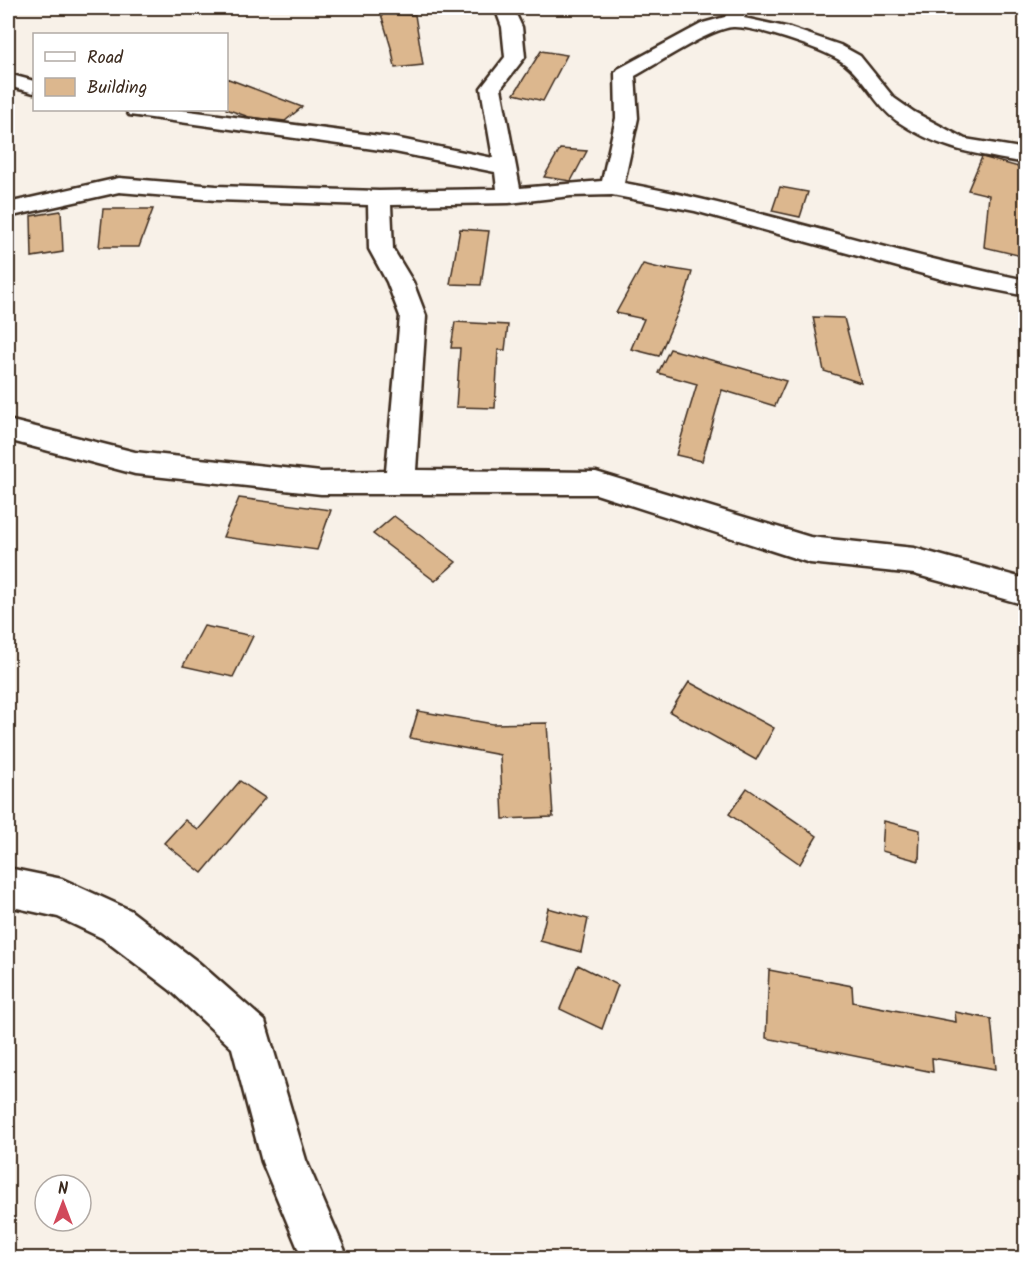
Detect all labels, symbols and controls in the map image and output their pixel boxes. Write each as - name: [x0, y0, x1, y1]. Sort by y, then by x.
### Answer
- legend: [33, 33, 228, 111]
- text: Road: [87, 44, 124, 73]
- text: Building: [87, 74, 147, 103]
- north arrow: [33, 1173, 93, 1233]
- text: N: [58, 1177, 68, 1202]

